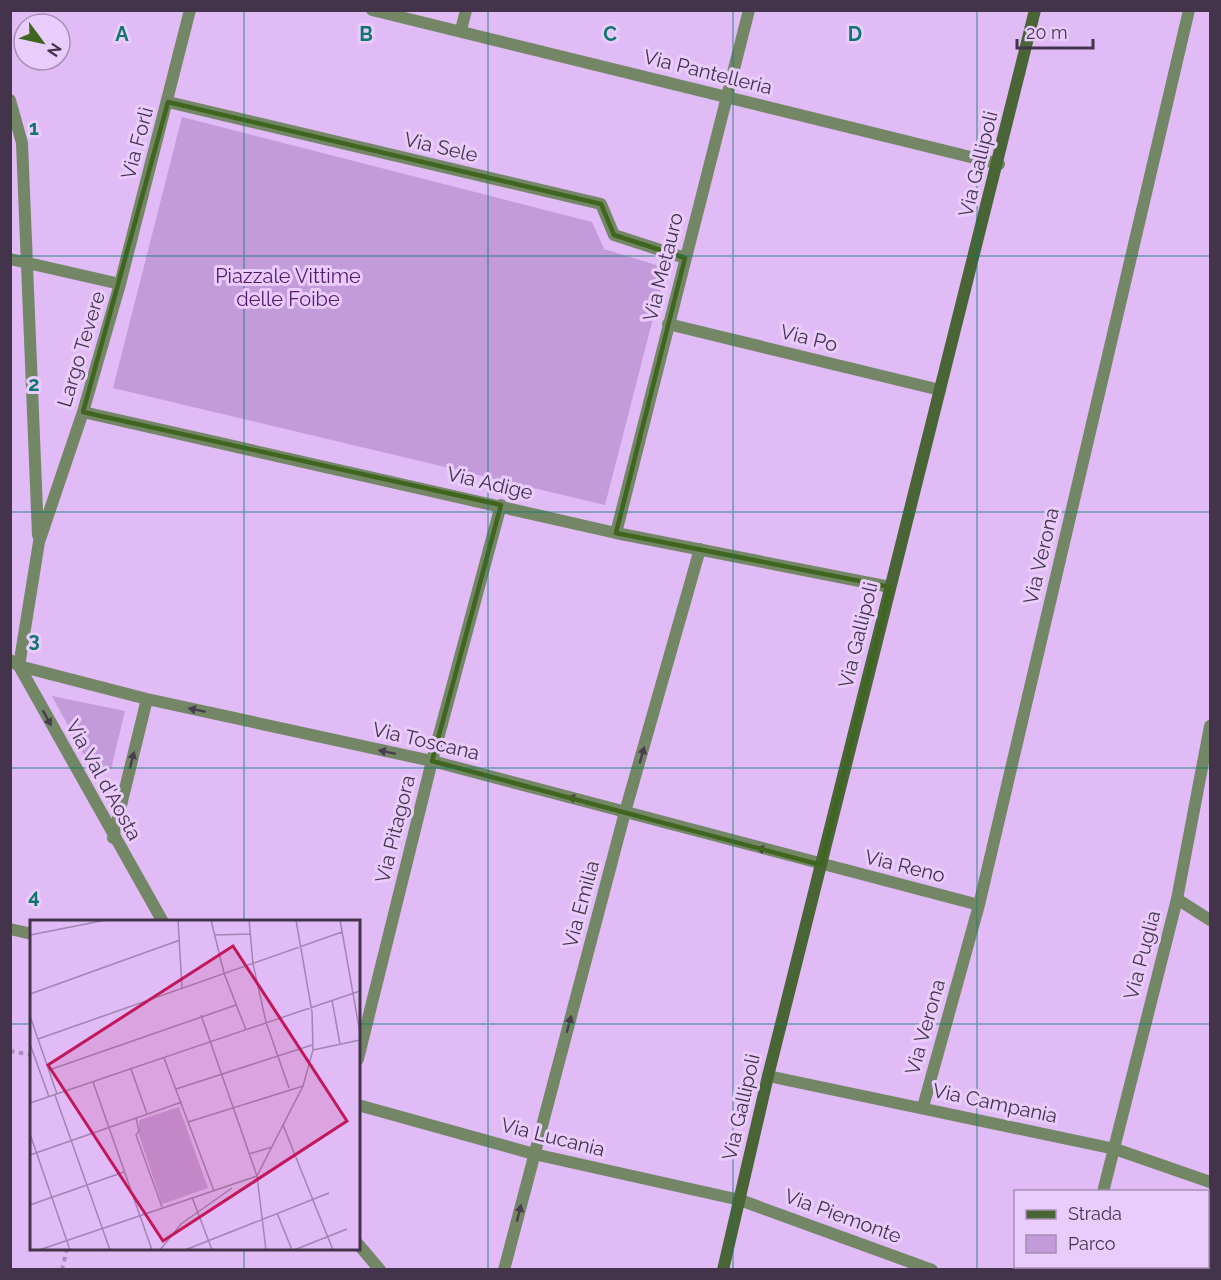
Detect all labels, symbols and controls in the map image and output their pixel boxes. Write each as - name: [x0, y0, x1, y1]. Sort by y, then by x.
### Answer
- north arrow: [12, 12, 72, 72]
- scale bar: [1017, 12, 1094, 50]
- text: A: [115, 22, 129, 46]
- text: B: [359, 22, 373, 46]
- text: C: [603, 22, 617, 46]
- text: D: [848, 22, 862, 46]
- text: 20 m: [1026, 22, 1068, 43]
- text: N: [43, 40, 65, 60]
- street label: Via Pantelleria: [641, 44, 775, 100]
- street label: Via Forlì: [116, 104, 158, 182]
- street label: Via Gallipoli: [953, 108, 1003, 220]
- text: 1: [29, 116, 39, 140]
- street label: Via Sele: [402, 127, 480, 167]
- street label: Via Metauro: [638, 210, 688, 324]
- park label: Piazzale Vittime delle Foibe: [215, 264, 361, 311]
- street label: Largo Tevere: [52, 288, 110, 410]
- street label: Via Po: [778, 319, 840, 357]
- text: 2: [28, 372, 40, 396]
- street label: Via Adige: [445, 461, 536, 505]
- street label: Via Verona: [1018, 505, 1064, 607]
- street label: Via Gallipoli: [833, 579, 883, 691]
- text: 3: [28, 628, 40, 652]
- one-way arrow: [187, 705, 206, 714]
- one-way arrow: [42, 709, 52, 726]
- street label: Via Val d'Aosta: [61, 716, 147, 844]
- street label: Via Toscana: [370, 717, 482, 765]
- one-way arrow: [378, 746, 397, 756]
- one-way arrow: [638, 746, 647, 764]
- one-way arrow: [127, 751, 137, 770]
- street label: Via Pitagora: [370, 772, 420, 886]
- one-way arrow: [567, 794, 586, 804]
- street label: Via Reno: [862, 844, 948, 888]
- one-way arrow: [756, 845, 774, 854]
- street label: Via Emilia: [558, 858, 604, 950]
- text: 4: [28, 884, 40, 908]
- street label: Via Puglia: [1119, 908, 1165, 1002]
- inset map: [30, 920, 360, 1250]
- street label: Via Verona: [900, 976, 950, 1078]
- one-way arrow: [565, 1015, 574, 1033]
- street label: Via Gallipoli: [717, 1051, 765, 1163]
- street label: Via Campania: [930, 1078, 1060, 1128]
- street label: Via Lucania: [499, 1113, 607, 1161]
- street label: Via Piemonte: [781, 1184, 905, 1248]
- legend: [1014, 1190, 1209, 1268]
- text: Strada: [1068, 1203, 1122, 1224]
- one-way arrow: [515, 1204, 524, 1222]
- text: Parco: [1068, 1233, 1116, 1254]

